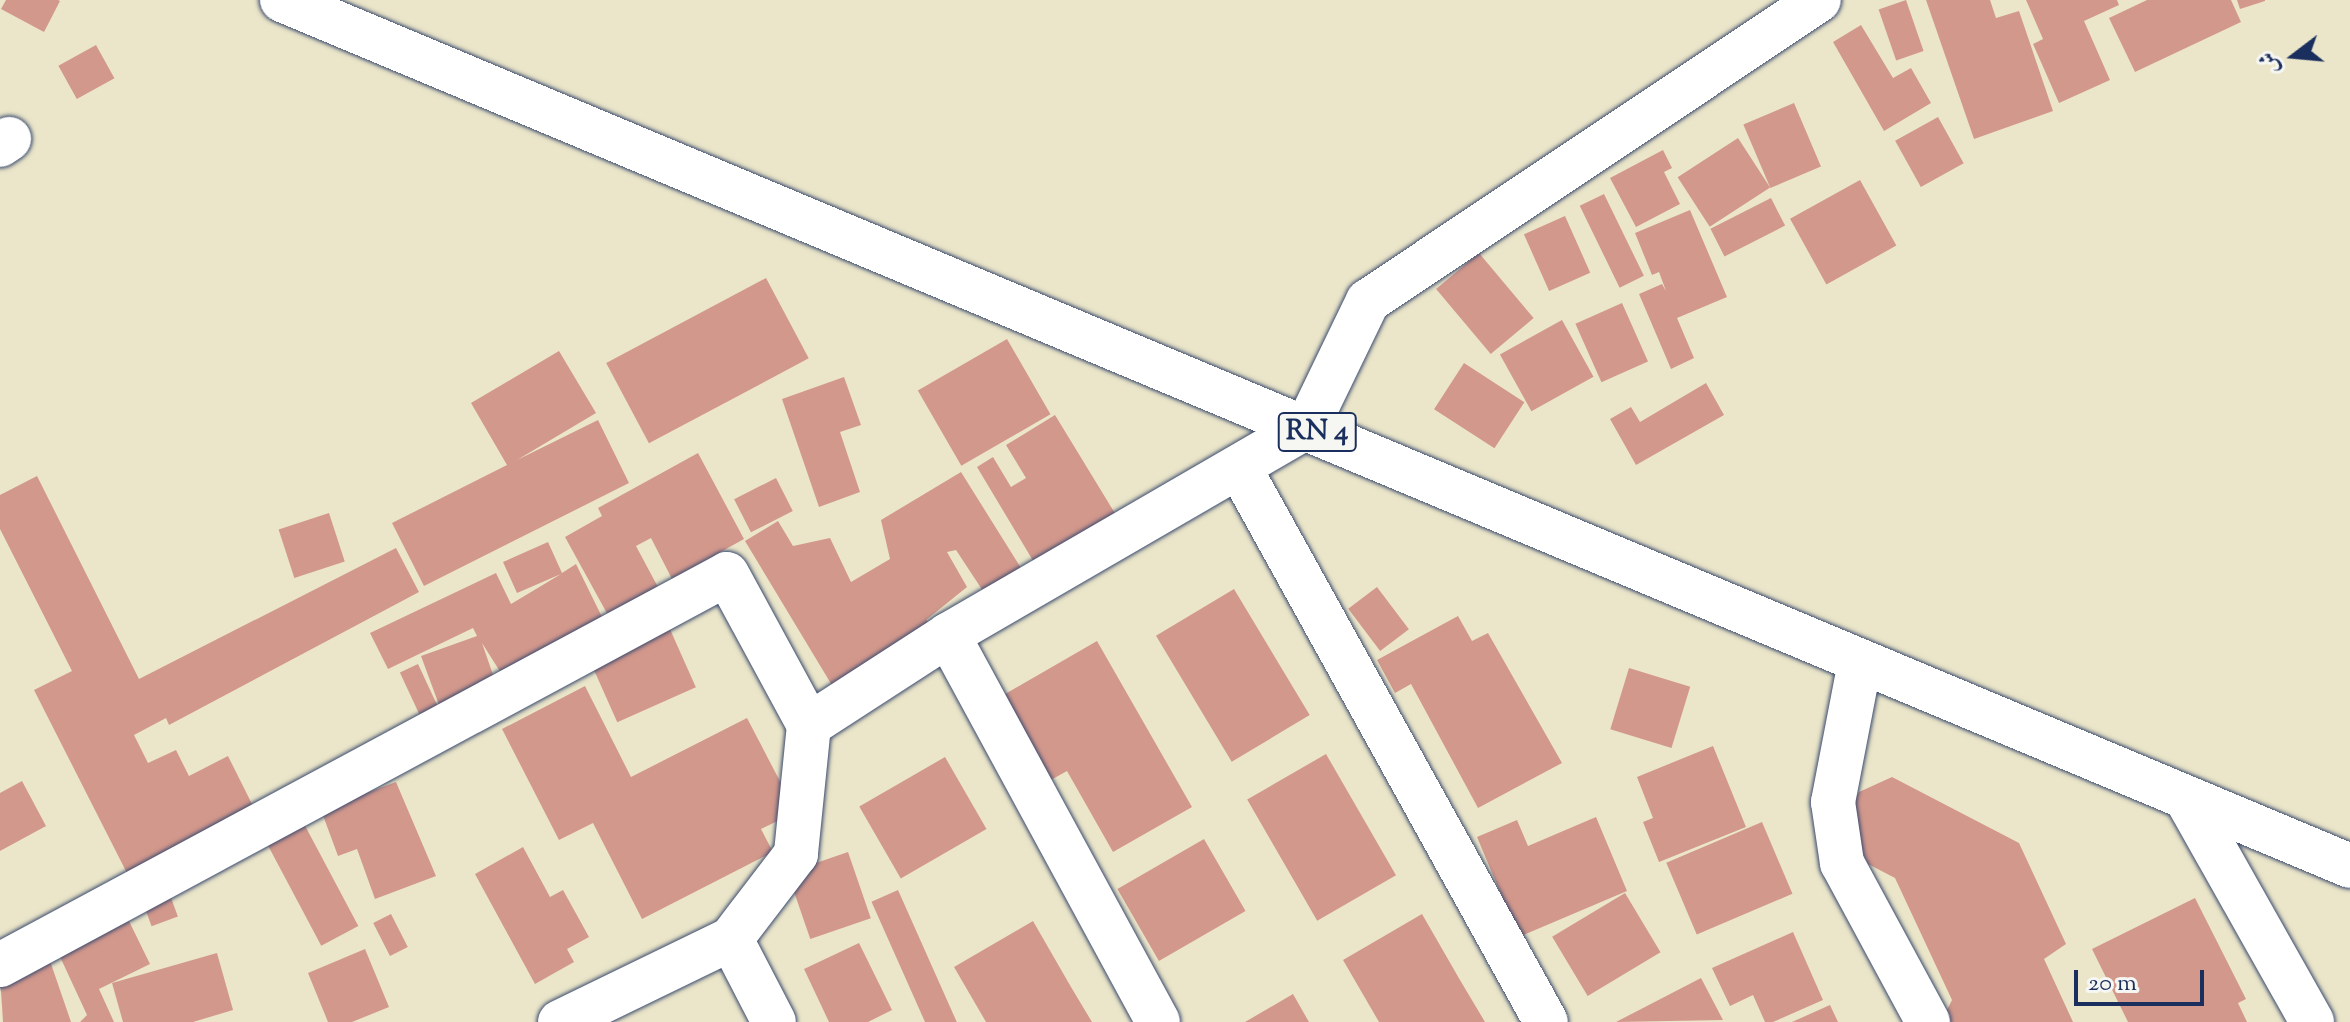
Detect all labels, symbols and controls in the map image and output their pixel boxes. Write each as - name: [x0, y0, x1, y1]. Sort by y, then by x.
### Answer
- north arrow: [2254, 16, 2334, 96]
- text: ش: [2253, 48, 2289, 78]
- road number: RN 4: [1277, 408, 1357, 456]
- scale bar: [2078, 954, 2208, 1004]
- text: 20 m: [2088, 967, 2137, 1001]

